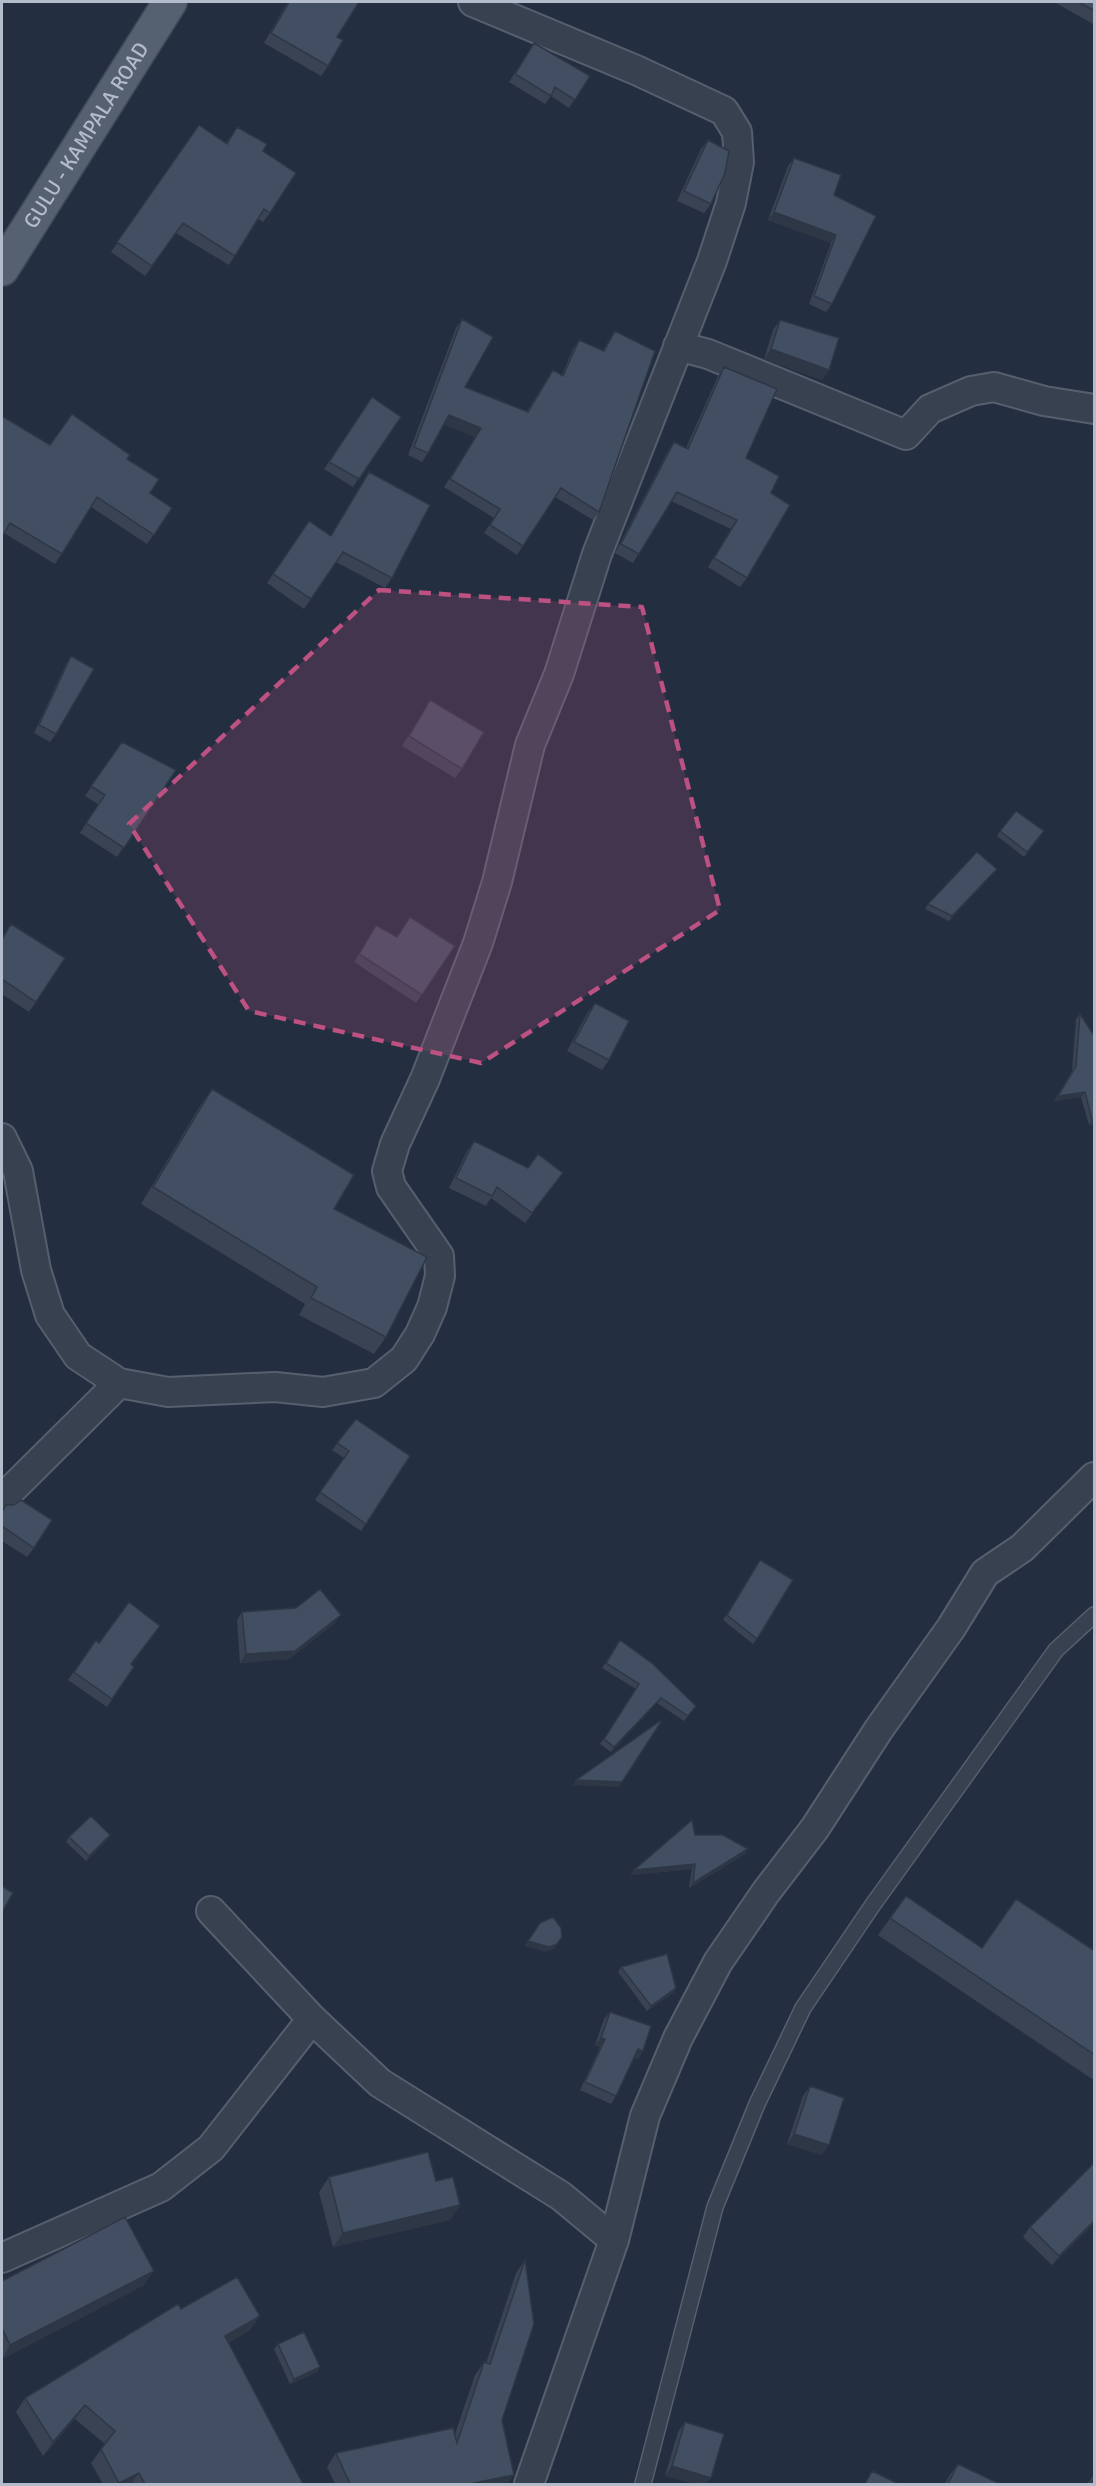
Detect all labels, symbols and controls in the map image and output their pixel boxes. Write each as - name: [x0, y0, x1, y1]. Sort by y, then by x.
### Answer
- street label: GULU - KAMPALA ROAD: [18, 37, 154, 233]

